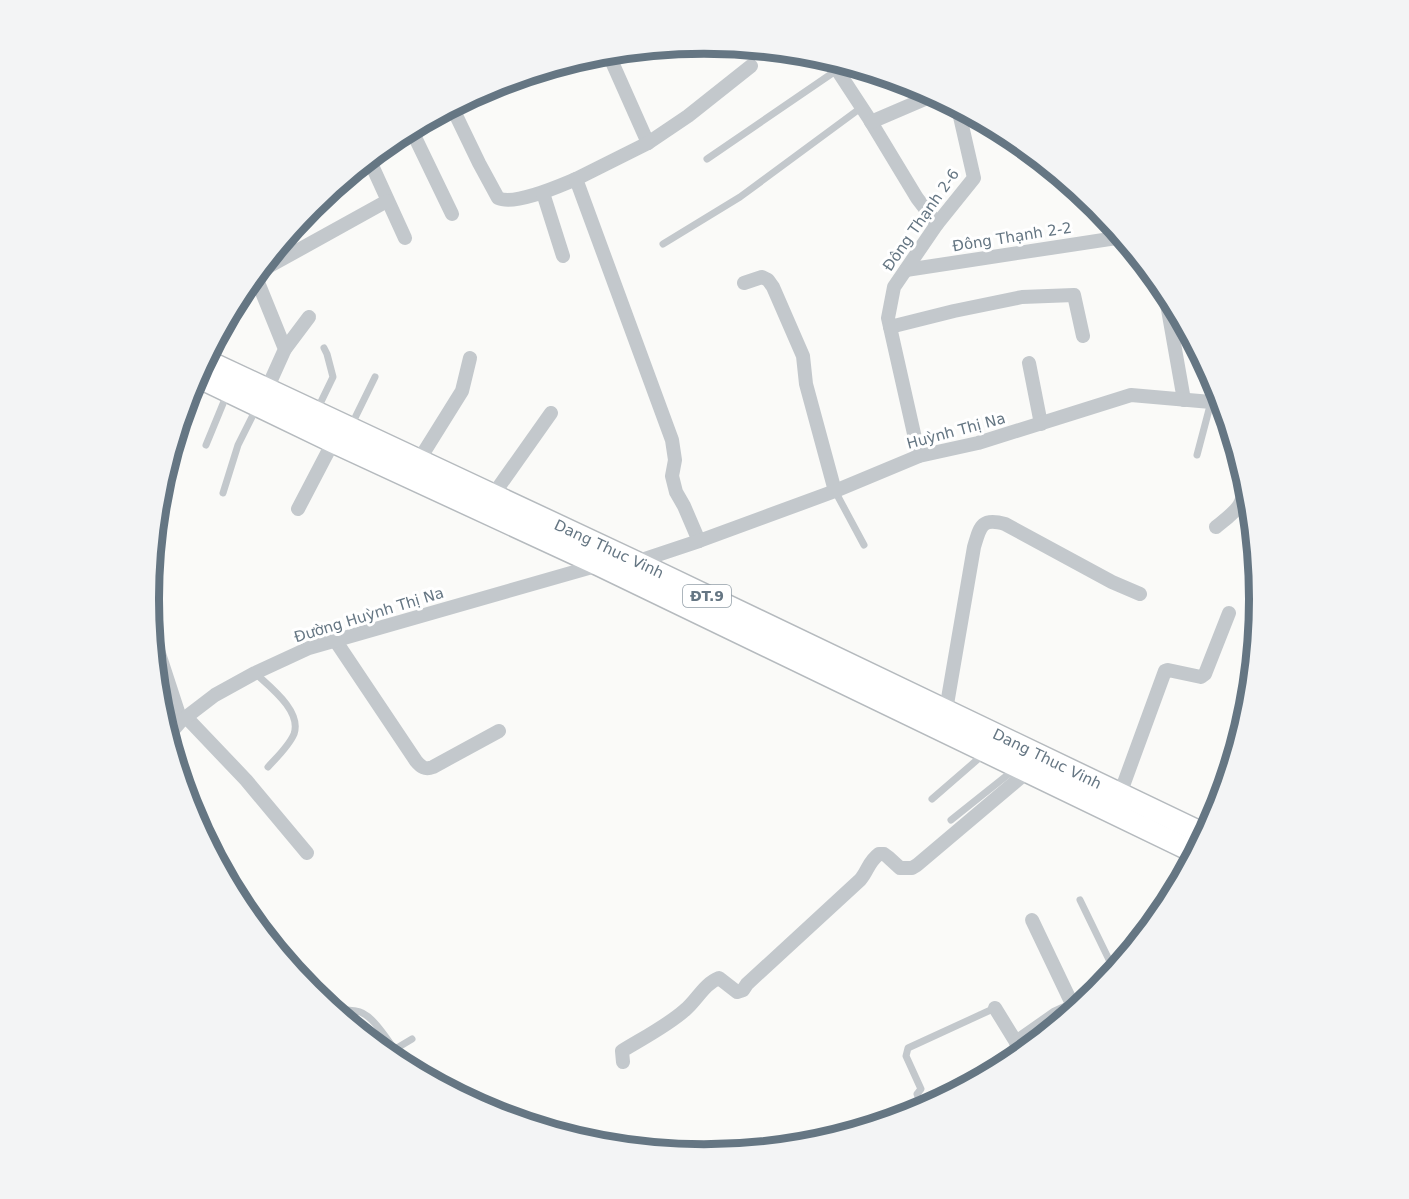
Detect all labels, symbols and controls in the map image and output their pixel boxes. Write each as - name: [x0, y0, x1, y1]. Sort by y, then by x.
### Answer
- street label: Đông Thạnh 2-6: [879, 165, 963, 275]
- street label: Đông Thạnh 2-2: [951, 219, 1073, 255]
- street label: Huỳnh Thị Na: [905, 409, 1007, 453]
- street label: Dang Thuc Vinh: [551, 516, 667, 582]
- street label: Đường Huỳnh Thị Na: [292, 584, 446, 646]
- road number: ĐT.9: [683, 585, 731, 607]
- street label: Dang Thuc Vinh: [990, 725, 1104, 793]

